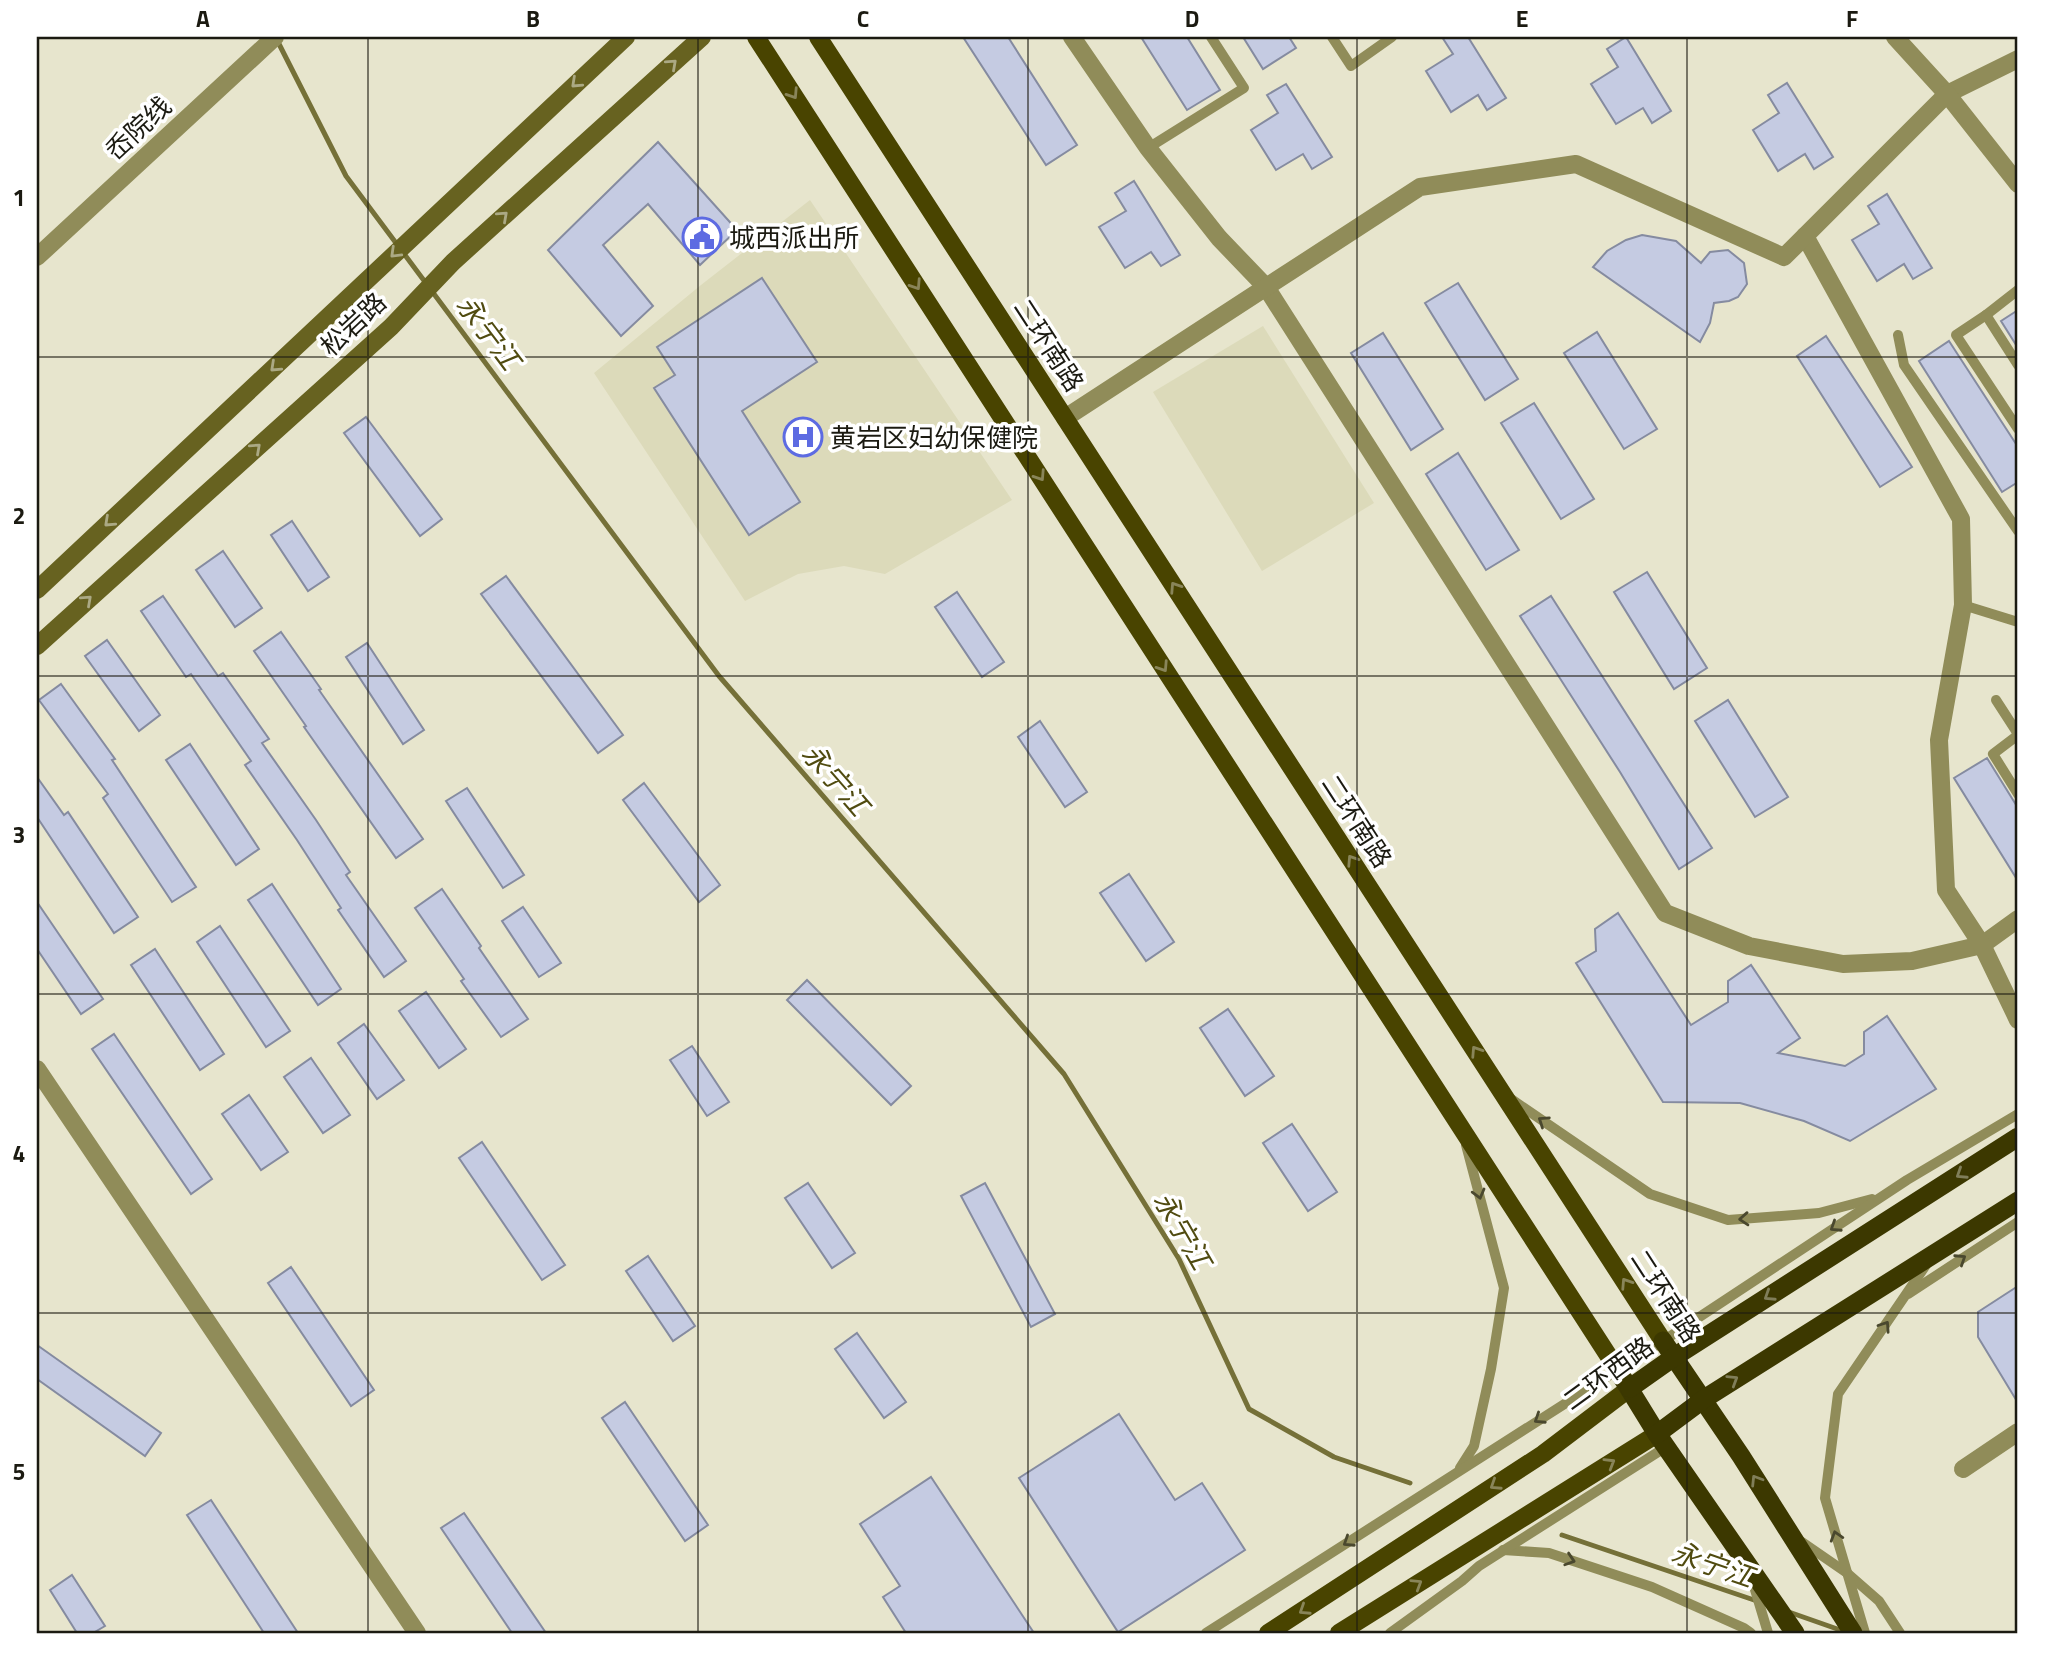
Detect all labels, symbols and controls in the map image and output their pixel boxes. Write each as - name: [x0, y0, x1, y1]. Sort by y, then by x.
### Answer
- text: A: [196, 1, 210, 36]
- text: B: [526, 1, 540, 36]
- text: C: [857, 1, 869, 36]
- text: D: [1185, 1, 1199, 36]
- text: E: [1516, 1, 1528, 36]
- text: F: [1846, 1, 1858, 36]
- one-way arrow: [664, 60, 677, 72]
- one-way arrow: [571, 75, 584, 88]
- one-way arrow: [784, 86, 797, 99]
- street label: 岙院线: [96, 87, 180, 169]
- text: 1: [13, 180, 25, 215]
- one-way arrow: [495, 212, 508, 224]
- public building icon: 城西派出所: [681, 216, 723, 258]
- place label: 城西派出所: [729, 218, 859, 257]
- one-way arrow: [390, 245, 403, 258]
- one-way arrow: [908, 277, 920, 290]
- street label: 松岩路: [311, 283, 395, 365]
- water label: 永宁江: [447, 286, 533, 381]
- street label: 二环南路: [1004, 291, 1094, 399]
- one-way arrow: [270, 358, 283, 371]
- hospital icon: 黄岩区妇幼保健院: [782, 416, 824, 458]
- place label: 黄岩区妇幼保健院: [830, 418, 1038, 457]
- one-way arrow: [248, 444, 261, 456]
- one-way arrow: [1031, 468, 1044, 481]
- text: 2: [13, 498, 25, 533]
- one-way arrow: [104, 514, 117, 527]
- one-way arrow: [1170, 582, 1183, 595]
- one-way arrow: [79, 596, 92, 609]
- one-way arrow: [1155, 659, 1168, 672]
- water label: 永宁江: [792, 733, 882, 827]
- street label: 二环南路: [1312, 767, 1402, 875]
- text: 3: [13, 817, 25, 852]
- one-way arrow: [1347, 855, 1360, 868]
- one-way arrow: [1471, 1046, 1484, 1059]
- one-way arrow: [1538, 1117, 1551, 1129]
- text: 4: [13, 1136, 25, 1171]
- one-way arrow: [1955, 1166, 1968, 1179]
- water label: 永宁江: [1143, 1183, 1224, 1280]
- one-way arrow: [1471, 1187, 1485, 1199]
- one-way arrow: [1738, 1211, 1749, 1226]
- one-way arrow: [1830, 1219, 1843, 1231]
- street label: 二环南路: [1621, 1242, 1711, 1350]
- one-way arrow: [1954, 1254, 1967, 1267]
- one-way arrow: [1621, 1278, 1634, 1291]
- one-way arrow: [1764, 1288, 1777, 1301]
- one-way arrow: [1877, 1320, 1890, 1333]
- street label: 二环西路: [1554, 1327, 1662, 1419]
- one-way arrow: [1725, 1376, 1738, 1389]
- one-way arrow: [1534, 1411, 1547, 1423]
- text: 5: [13, 1454, 25, 1489]
- one-way arrow: [1603, 1458, 1616, 1471]
- one-way arrow: [1752, 1475, 1765, 1488]
- one-way arrow: [1490, 1477, 1503, 1490]
- water label: 永宁江: [1666, 1530, 1763, 1599]
- one-way arrow: [1830, 1531, 1845, 1543]
- one-way arrow: [1342, 1534, 1355, 1547]
- one-way arrow: [1564, 1551, 1576, 1566]
- one-way arrow: [1410, 1579, 1423, 1592]
- one-way arrow: [1299, 1601, 1312, 1614]

